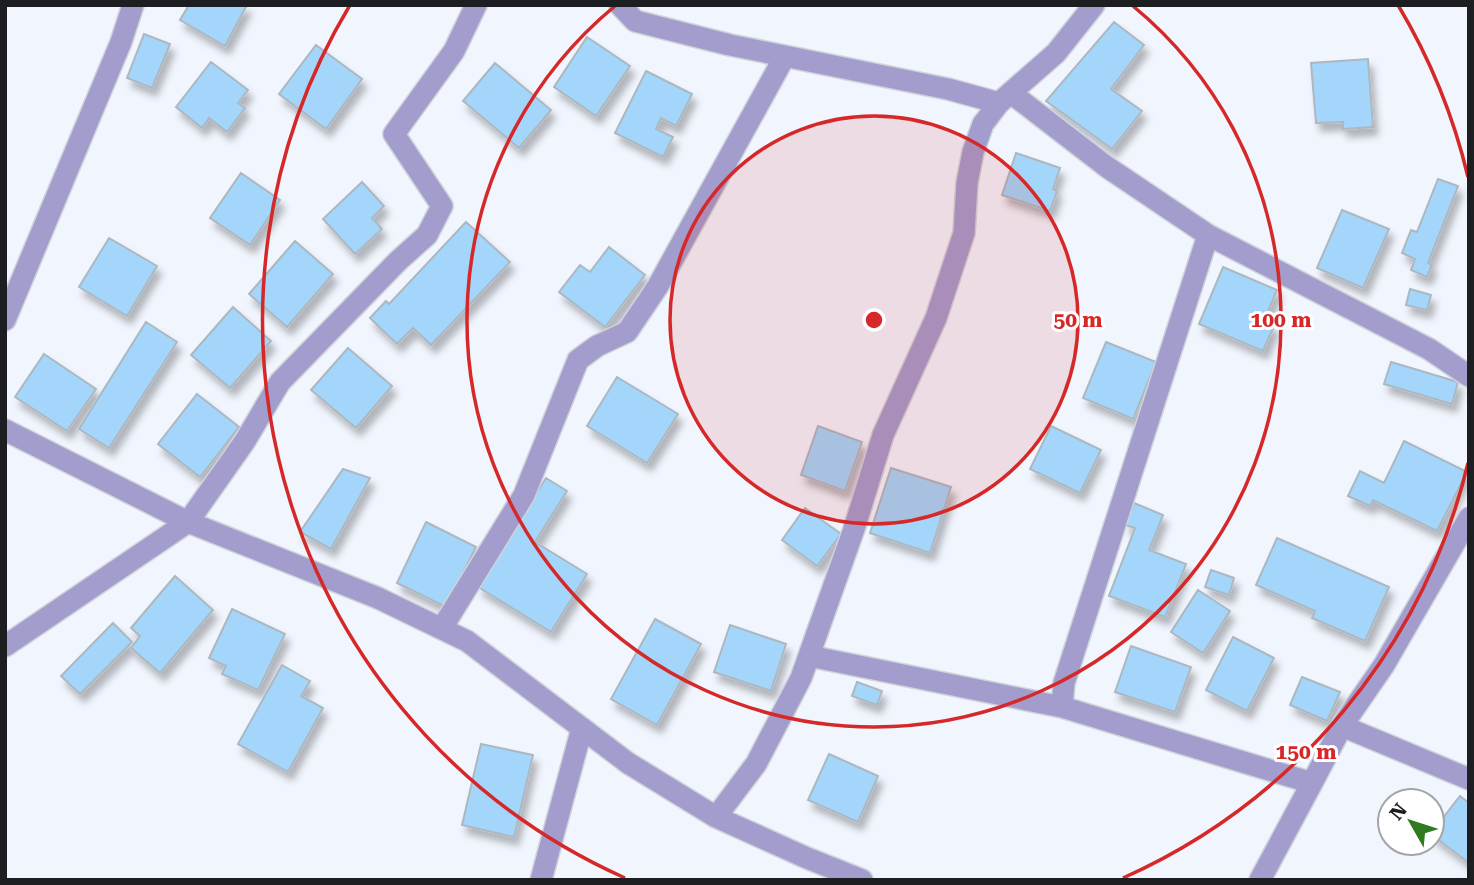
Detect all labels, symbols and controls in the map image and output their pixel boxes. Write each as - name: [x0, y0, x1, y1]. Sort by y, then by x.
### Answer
- centre of rings: [862, 308, 886, 332]
- text: 50 m: [1053, 308, 1103, 332]
- text: 100 m: [1251, 308, 1311, 332]
- text: 150 m: [1276, 740, 1336, 764]
- north arrow: [1376, 787, 1446, 857]
- text: N: [1385, 798, 1412, 825]

